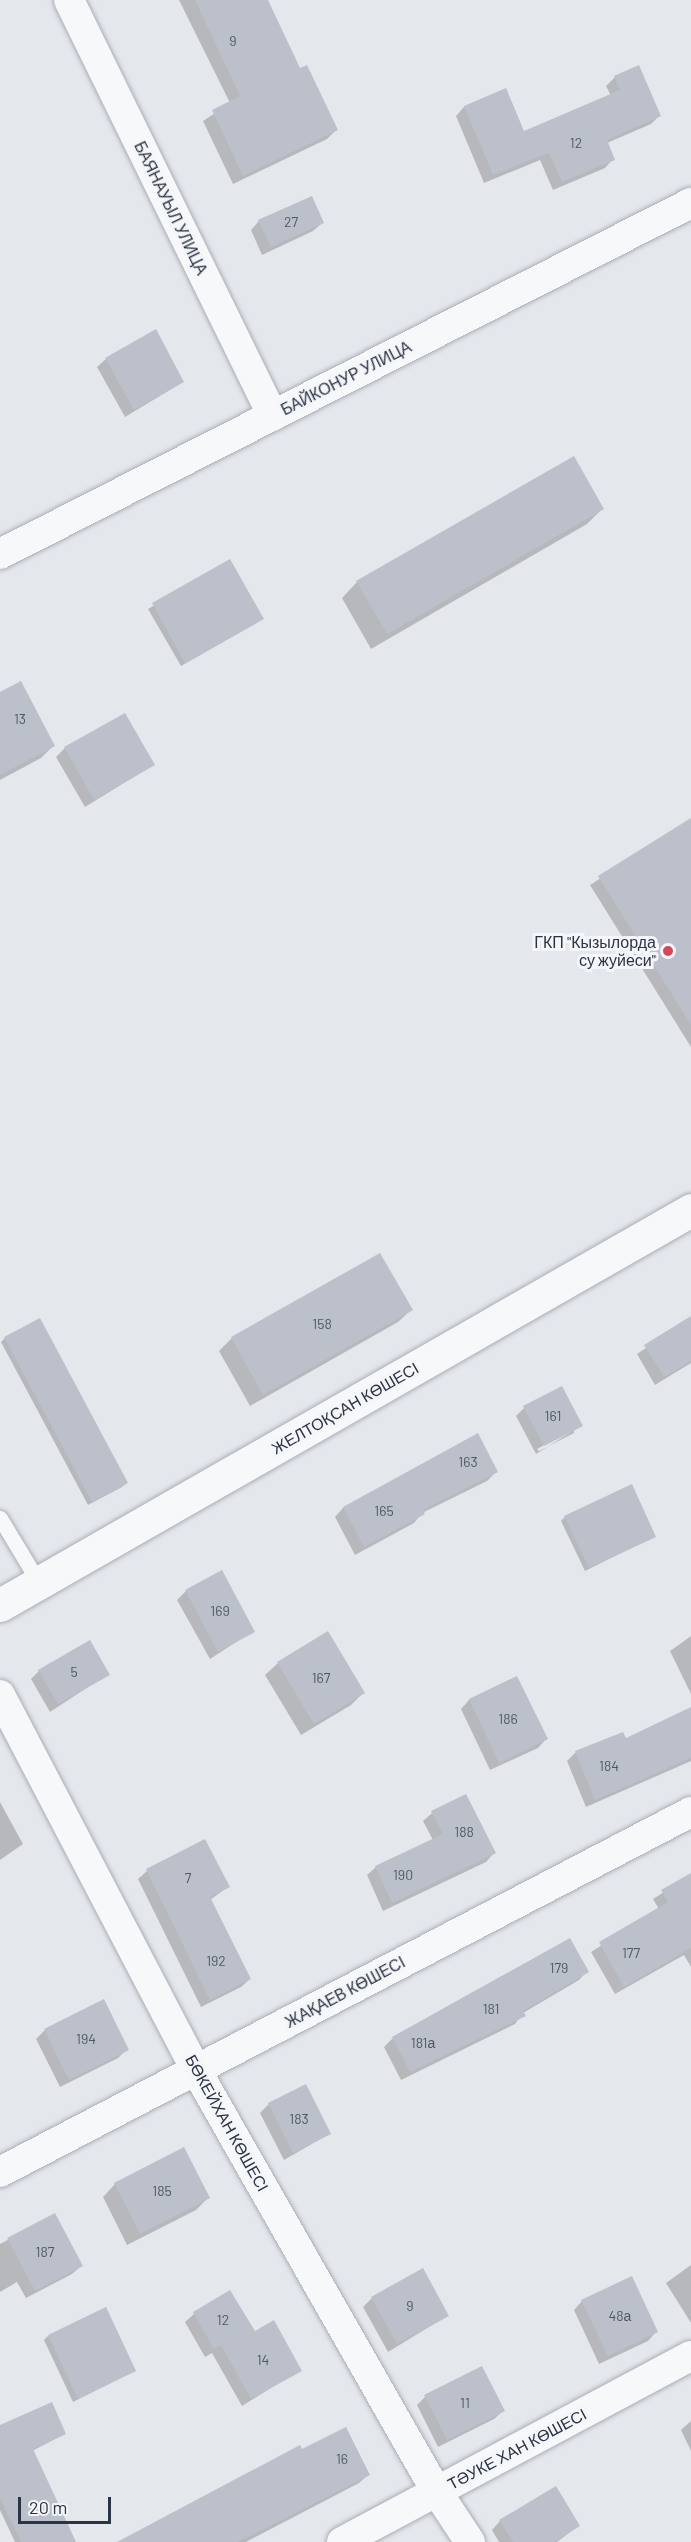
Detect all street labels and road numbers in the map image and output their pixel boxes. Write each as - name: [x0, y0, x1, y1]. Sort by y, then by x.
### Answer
- street label: БАЯНАУЫЛ УЛИЦА: [130, 138, 212, 278]
- street label: БАЙКОНУР УЛИЦА: [278, 337, 414, 419]
- street label: ЖЕЛТОҚСАН КӨШЕСІ: [268, 1358, 422, 1458]
- street label: ЖАҚАЕВ КӨШЕСІ: [282, 1952, 408, 2032]
- street label: БӨКЕЙХАН КӨШЕСІ: [181, 2051, 273, 2195]
- street label: ТӘУКЕ ХАН КӨШЕСІ: [444, 2404, 590, 2494]

